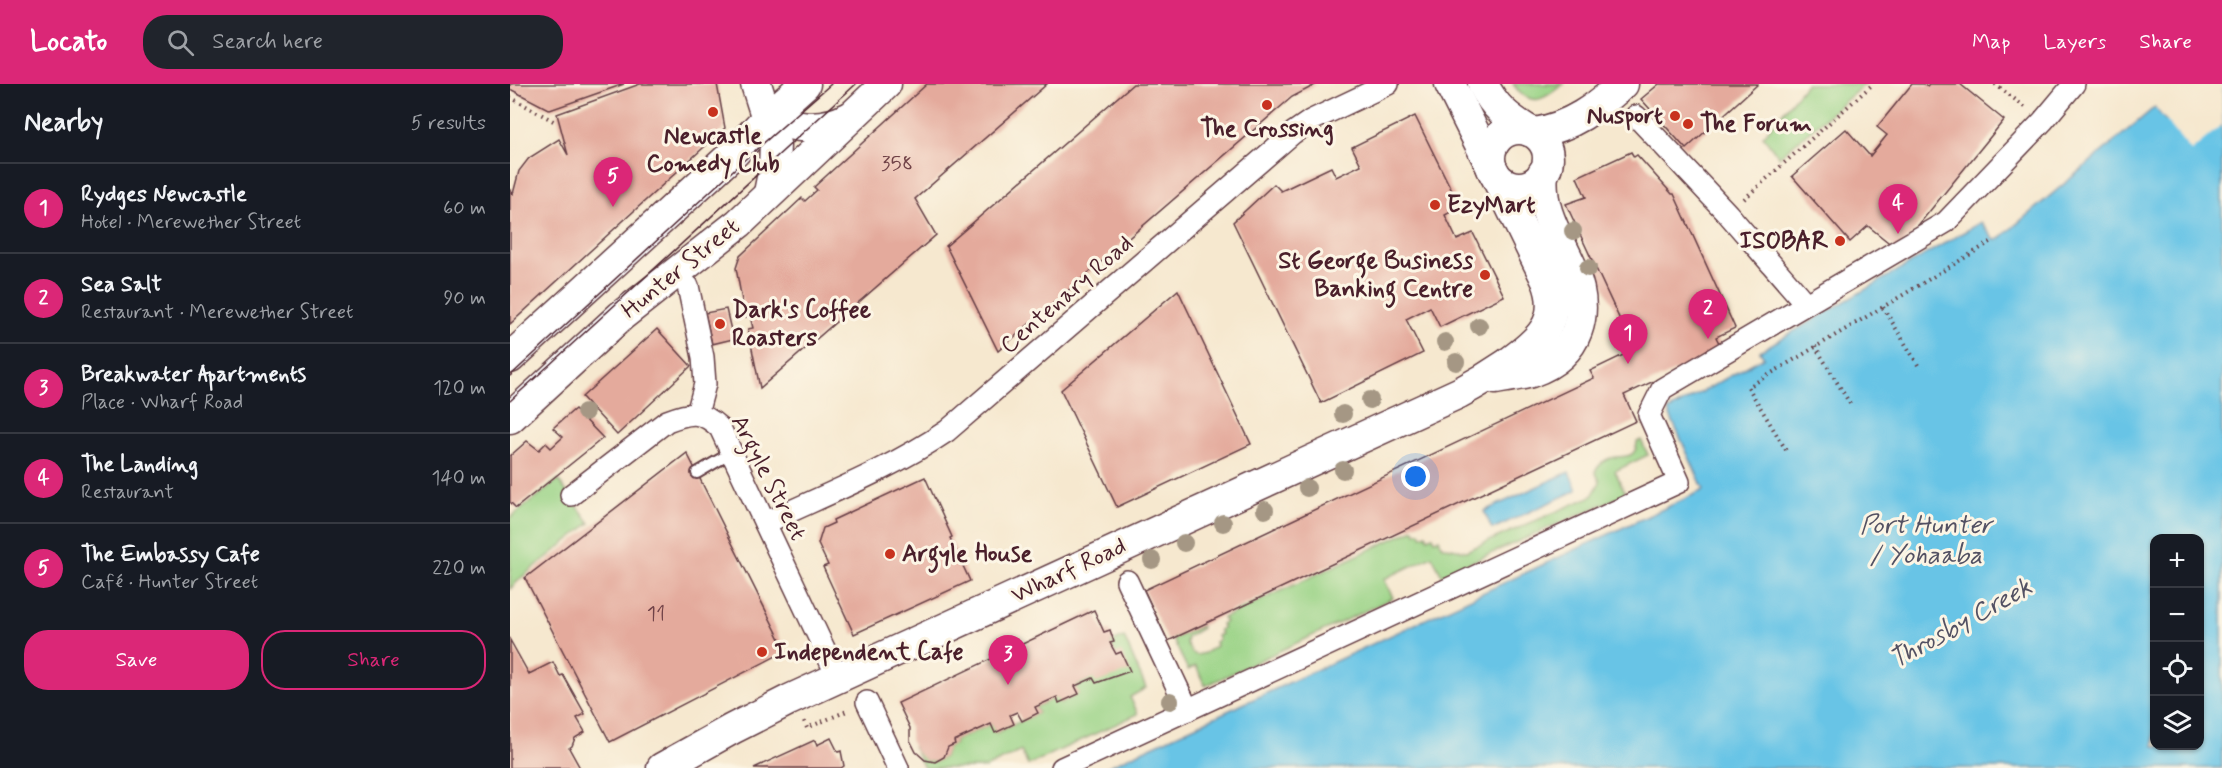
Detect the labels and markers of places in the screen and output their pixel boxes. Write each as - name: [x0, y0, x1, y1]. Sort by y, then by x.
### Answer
- marker: The Crossing: [1260, 98, 1274, 112]
- place label: Nusport: [1587, 101, 1663, 132]
- marker: Newcastle Comedy Club: [706, 105, 720, 119]
- marker: Nusport: [1668, 109, 1682, 123]
- place label: The Forum: [1700, 109, 1812, 140]
- place label: The Crossing: [1200, 114, 1334, 146]
- marker: The Forum: [1681, 117, 1695, 131]
- place label: Newcastle Comedy Club: [646, 121, 780, 180]
- pin: 5: [594, 158, 632, 207]
- pin: 4: [1878, 184, 1918, 234]
- place label: EzyMart: [1447, 190, 1536, 221]
- marker: EzyMart: [1428, 198, 1442, 212]
- place label: ISOBAR: [1740, 226, 1828, 257]
- marker: ISOBAR: [1833, 234, 1847, 248]
- place label: St George Business Banking Centre: [1278, 246, 1473, 308]
- marker: St George Business Banking Centre: [1478, 268, 1492, 282]
- pin: 2: [1688, 290, 1728, 339]
- place label: Dark's Coffee Roasters: [732, 295, 872, 354]
- pin: 1: [1608, 314, 1648, 364]
- marker: Dark's Coffee Roasters: [713, 317, 727, 331]
- place label: Argyle House: [902, 539, 1033, 573]
- marker: Argyle House: [883, 547, 897, 561]
- pin: 3: [988, 636, 1028, 685]
- place label: Independent Cafe: [774, 637, 964, 668]
- marker: Independent Cafe: [755, 645, 769, 659]

